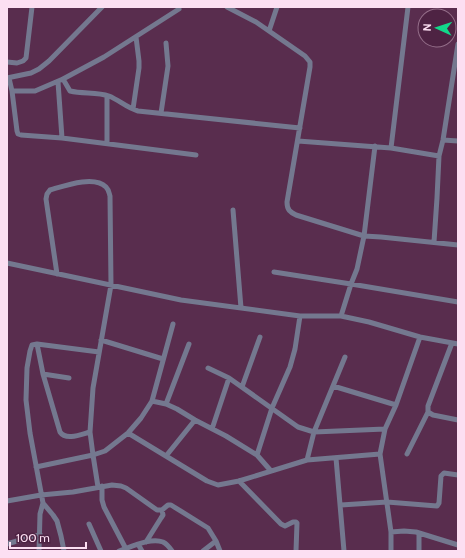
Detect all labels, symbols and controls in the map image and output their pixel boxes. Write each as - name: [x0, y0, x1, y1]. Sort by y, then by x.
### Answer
- north arrow: [417, 8, 457, 48]
- text: N: [420, 23, 434, 32]
- scale bar: [10, 524, 86, 550]
- text: 100 m: [16, 530, 50, 545]

